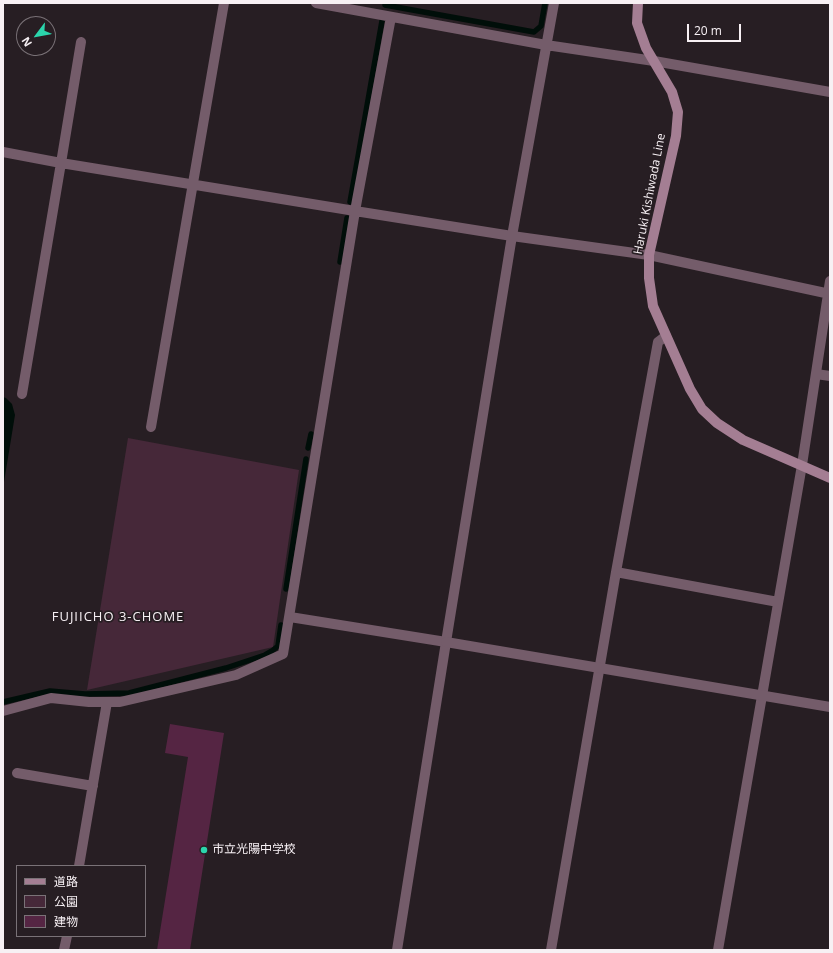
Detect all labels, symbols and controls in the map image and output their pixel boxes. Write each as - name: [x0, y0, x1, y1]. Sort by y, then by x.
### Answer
- north arrow: [16, 16, 56, 56]
- scale bar: [689, 16, 743, 42]
- text: 20 m: [694, 22, 722, 39]
- text: N: [18, 34, 35, 50]
- street label: Haruki Kishiwada Line: [631, 132, 669, 256]
- district label: FUJIICHO 3-CHOME: [52, 609, 184, 625]
- place label: 市立光陽中学校: [212, 843, 296, 857]
- marker: 市立光陽中学校: [199, 845, 209, 855]
- legend: [16, 865, 146, 937]
- text: 道路: [54, 873, 78, 890]
- text: 公園: [54, 893, 78, 910]
- text: 建物: [54, 913, 78, 930]

